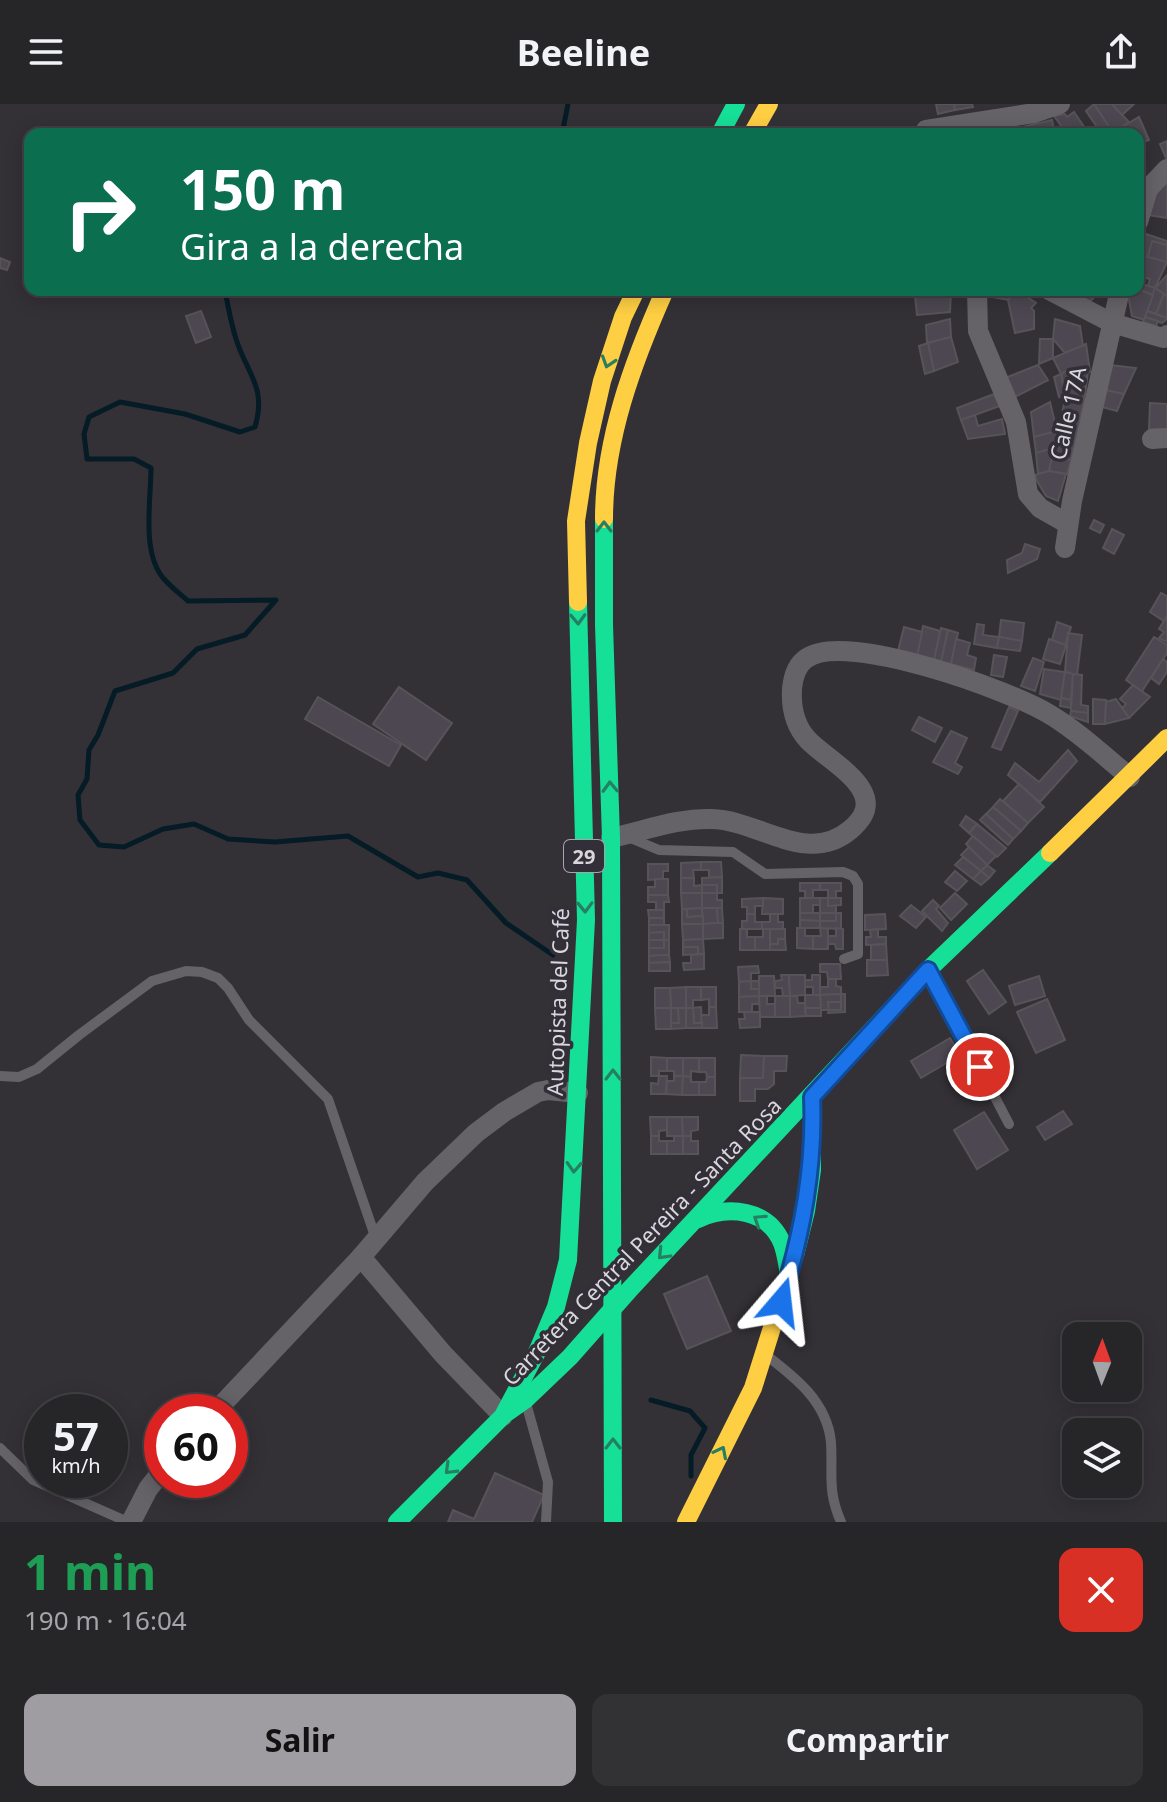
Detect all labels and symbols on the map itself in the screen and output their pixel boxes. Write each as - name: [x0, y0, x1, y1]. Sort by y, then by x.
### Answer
- one-way arrow: [601, 355, 617, 369]
- street label: Calle 17A: [1042, 362, 1093, 463]
- one-way arrow: [595, 520, 613, 533]
- one-way arrow: [569, 613, 586, 626]
- one-way arrow: [601, 780, 618, 793]
- road number: 29: [564, 840, 604, 872]
- one-way arrow: [577, 901, 594, 914]
- street label: Autopista del Café: [539, 907, 575, 1097]
- pin: [946, 1033, 1014, 1101]
- one-way arrow: [604, 1068, 622, 1081]
- street label: Carretera Central Pereira - Santa Rosa: [495, 1090, 787, 1392]
- one-way arrow: [566, 1161, 583, 1174]
- one-way arrow: [753, 1214, 767, 1229]
- one-way arrow: [658, 1245, 672, 1259]
- position arrow: [739, 1260, 823, 1344]
- north arrow: [1062, 1322, 1142, 1402]
- speed limit sign: 60: [144, 1394, 248, 1498]
- one-way arrow: [604, 1437, 622, 1450]
- one-way arrow: [711, 1446, 727, 1461]
- one-way arrow: [445, 1460, 459, 1474]

